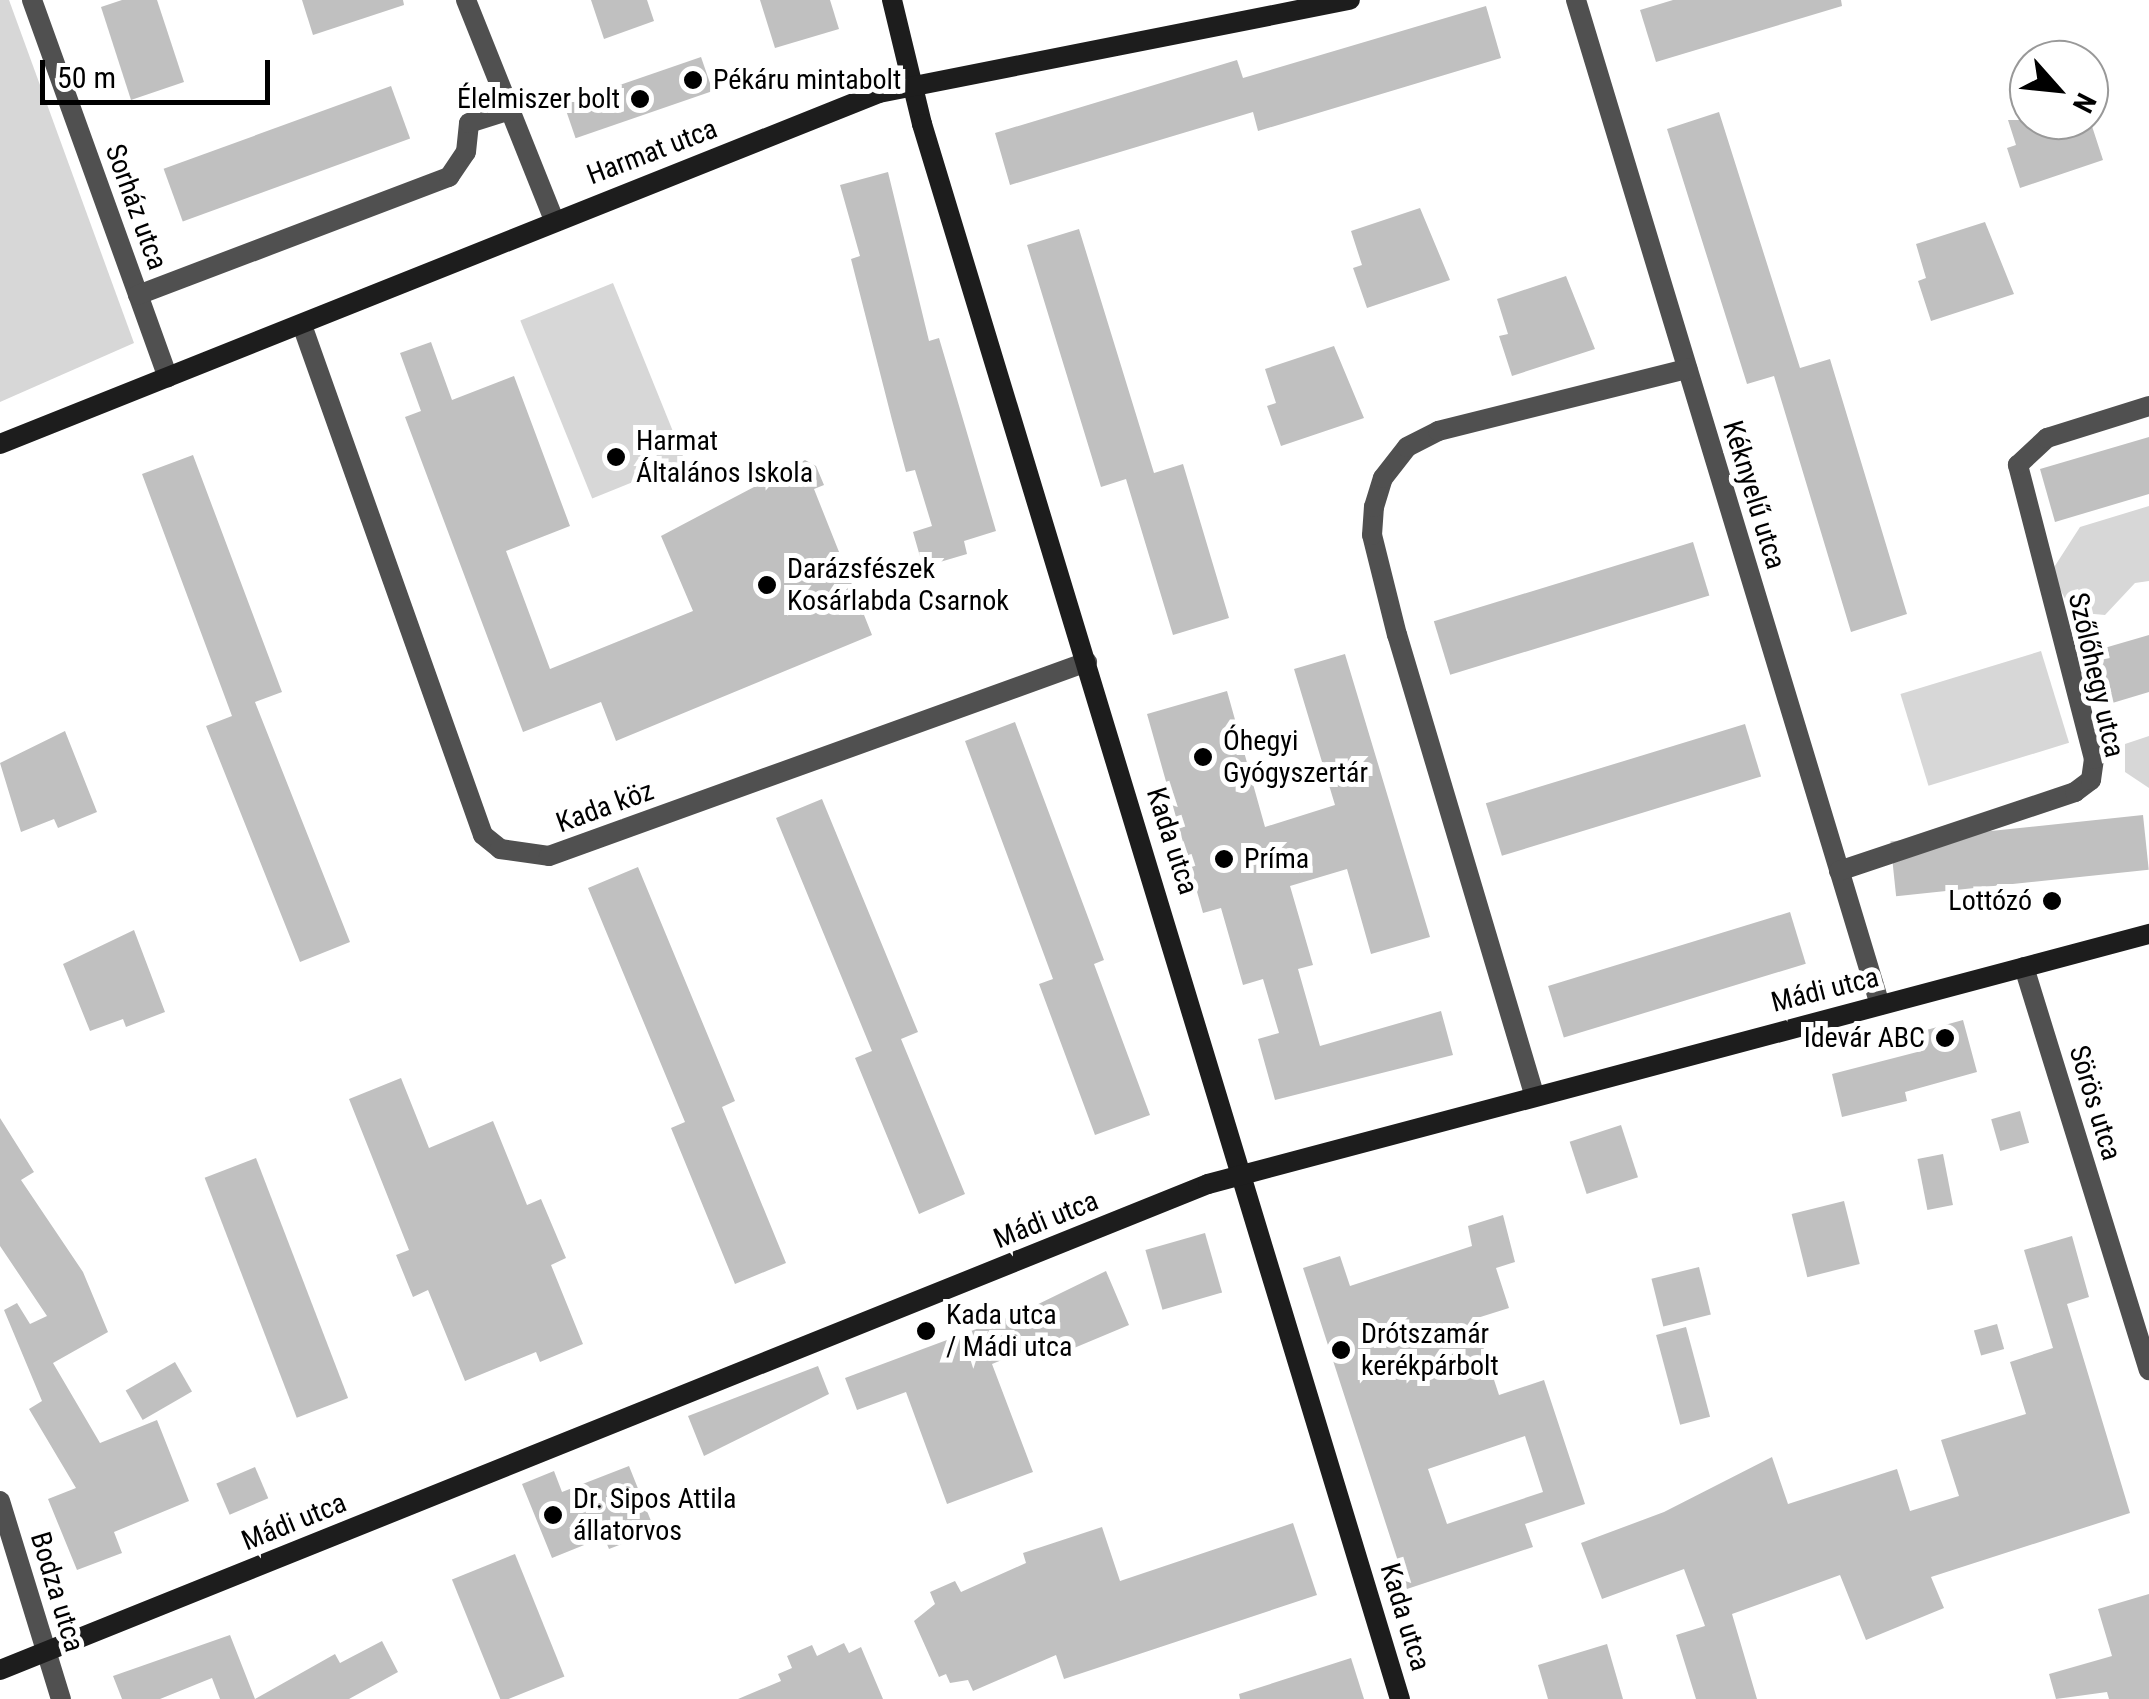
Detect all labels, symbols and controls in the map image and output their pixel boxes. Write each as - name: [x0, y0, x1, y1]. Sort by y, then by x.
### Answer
- scale bar: [45, 40, 275, 102]
- north arrow: [2009, 40, 2109, 140]
- text: 50 m: [57, 60, 116, 95]
- place label: Pékáru mintabolt: [713, 63, 901, 97]
- marker: Pékáru mintabolt: [682, 69, 704, 91]
- place label: Élelmiszer bolt: [457, 82, 620, 116]
- marker: Élelmiszer bolt: [629, 88, 651, 110]
- text: N: [2066, 88, 2103, 118]
- street label: Harmat utca: [582, 112, 722, 192]
- street label: Sorház utca: [98, 140, 174, 274]
- street label: Kéknyelű utca: [1716, 417, 1792, 573]
- place label: Harmat Általános Iskola: [636, 424, 813, 490]
- marker: Harmat Általános Iskola: [605, 446, 627, 468]
- place label: Darázsfészek Kosárlabda Csarnok: [787, 552, 1009, 618]
- marker: Darázsfészek Kosárlabda Csarnok: [756, 574, 778, 596]
- street label: Szőlőhegy utca: [2061, 589, 2131, 761]
- place label: Óhegyi Gyógyszertár: [1223, 724, 1368, 790]
- marker: Óhegyi Gyógyszertár: [1192, 746, 1214, 768]
- street label: Kada köz: [552, 774, 658, 840]
- street label: Kada utca: [1139, 783, 1205, 899]
- place label: Príma: [1244, 842, 1309, 876]
- marker: Príma: [1213, 848, 1235, 870]
- place label: Lottózó: [1948, 884, 2032, 918]
- marker: Lottózó: [2041, 890, 2063, 912]
- street label: Mádi utca: [1768, 960, 1882, 1020]
- place label: Idevár ABC: [1804, 1021, 1925, 1055]
- marker: Idevár ABC: [1934, 1027, 1956, 1049]
- street label: Sörös utca: [2062, 1042, 2128, 1164]
- street label: Mádi utca: [989, 1184, 1103, 1256]
- place label: Kada utca / Mádi utca: [946, 1298, 1072, 1364]
- place label: Drótszamár kerékpárbolt: [1361, 1317, 1499, 1383]
- marker: Kada utca / Mádi utca: [915, 1320, 937, 1342]
- marker: Drótszamár kerékpárbolt: [1330, 1339, 1352, 1361]
- place label: Dr. Sipos Attila állatorvos: [573, 1482, 736, 1548]
- street label: Mádi utca: [237, 1486, 351, 1558]
- marker: Dr. Sipos Attila állatorvos: [542, 1504, 564, 1526]
- street label: Bodza utca: [23, 1528, 91, 1656]
- street label: Kada utca: [1373, 1559, 1437, 1675]

